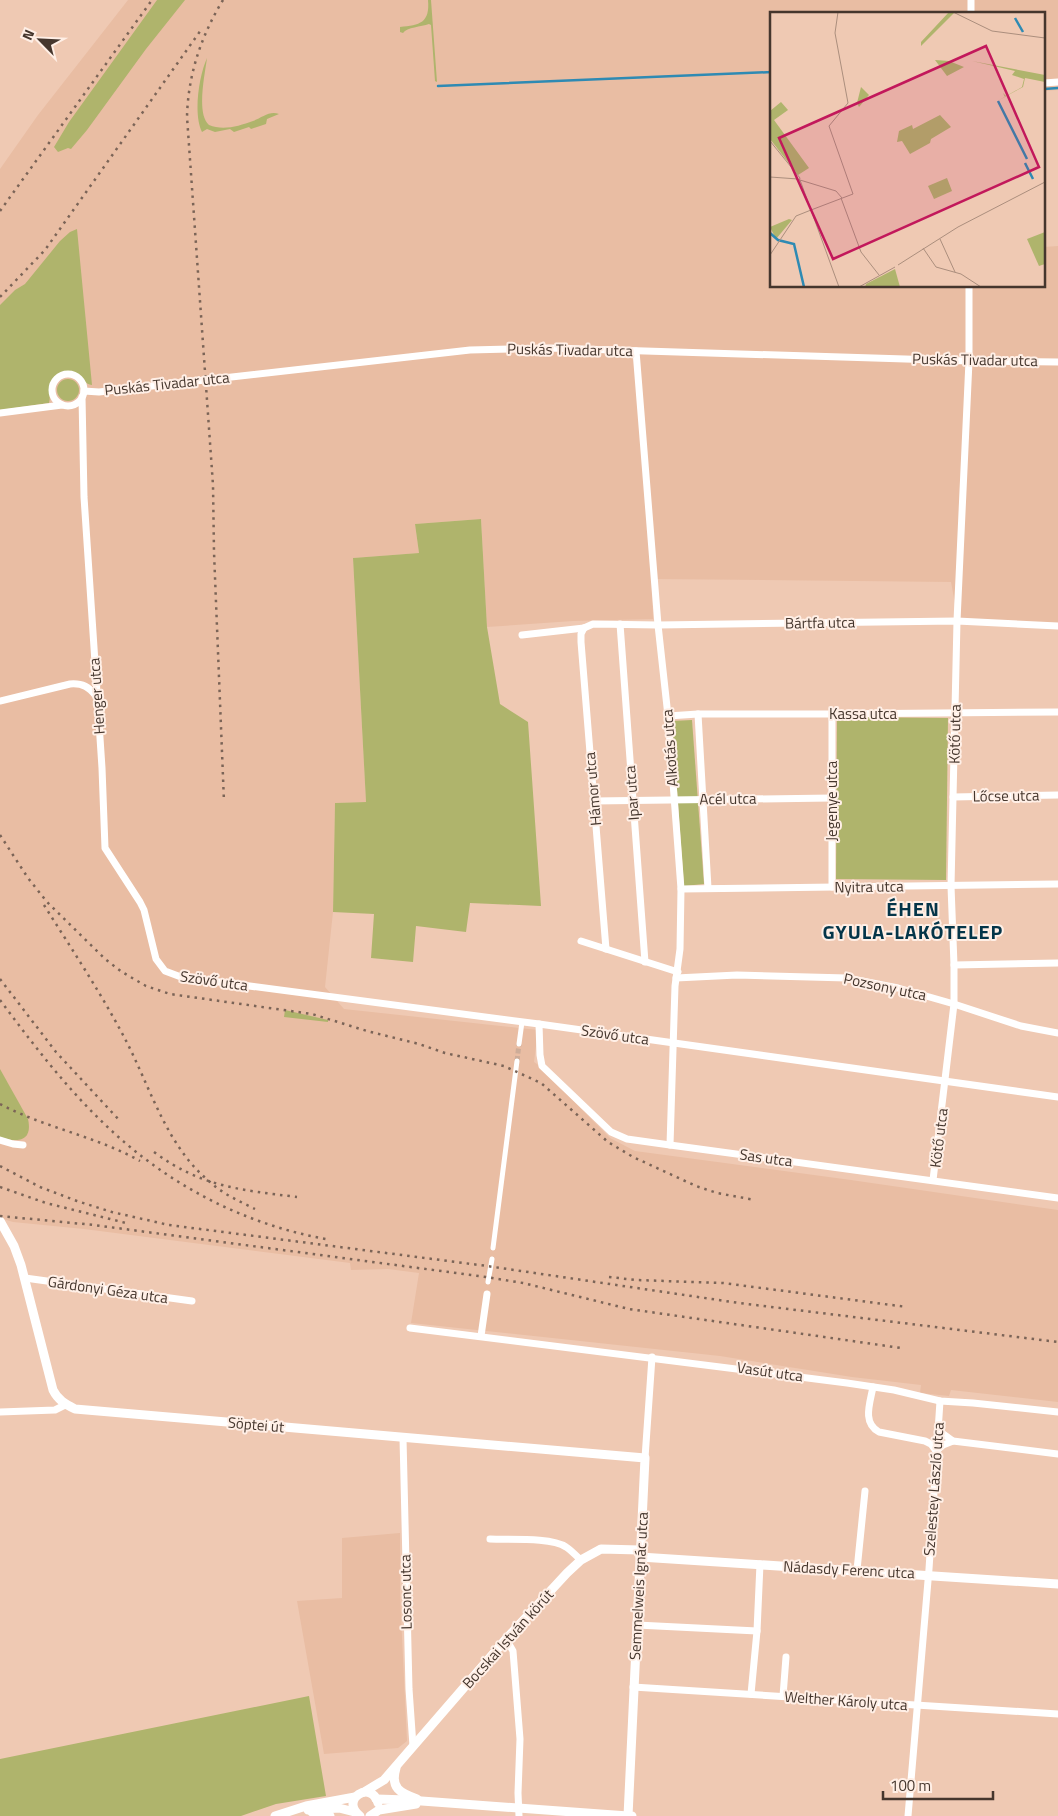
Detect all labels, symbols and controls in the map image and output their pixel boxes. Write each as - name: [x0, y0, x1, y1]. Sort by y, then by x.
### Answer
- inset map: [770, 12, 1046, 288]
- north arrow: [15, 15, 65, 65]
- text: N: [16, 26, 39, 43]
- street label: Puskás Tivadar utca: [507, 337, 634, 362]
- street label: Puskás Tivadar utca: [912, 347, 1039, 372]
- street label: Puskás Tivadar utca: [103, 365, 231, 402]
- street label: Bártfa utca: [785, 610, 856, 635]
- street label: Henger utca: [82, 656, 111, 735]
- street label: Kassa utca: [829, 702, 898, 725]
- street label: Kötő utca: [942, 703, 967, 764]
- street label: Alkotás utca: [655, 708, 684, 788]
- street label: Hámor utca: [578, 751, 607, 827]
- street label: Jegenye utca: [820, 760, 843, 841]
- street label: Ipar utca: [618, 764, 645, 821]
- street label: Lőcse utca: [972, 783, 1040, 808]
- street label: Acél utca: [699, 786, 757, 810]
- street label: Nyitra utca: [834, 874, 904, 899]
- district label: ÉHEN GYULA-LAKÓTELEP: [823, 893, 1003, 947]
- street label: Szövő utca: [179, 964, 250, 997]
- street label: Pozsony utca: [842, 967, 929, 1007]
- street label: Szövő utca: [580, 1018, 651, 1051]
- street label: Kötő utca: [923, 1106, 954, 1169]
- street label: Sas utca: [738, 1142, 794, 1173]
- street label: Gárdonyi Géza utca: [46, 1270, 170, 1309]
- street label: Vasút utca: [735, 1355, 805, 1388]
- street label: Söptei út: [227, 1411, 286, 1438]
- street label: Szelestey László utca: [917, 1421, 950, 1557]
- street label: Semmelweis Ignác utca: [623, 1511, 654, 1661]
- street label: Losonc utca: [393, 1554, 418, 1630]
- street label: Nádasdy Ferenc utca: [783, 1555, 916, 1584]
- street label: Bocskai István körút: [457, 1583, 559, 1694]
- street label: Welther Károly utca: [784, 1685, 909, 1716]
- scale bar: [883, 1768, 993, 1800]
- text: 100 m: [890, 1774, 931, 1797]

